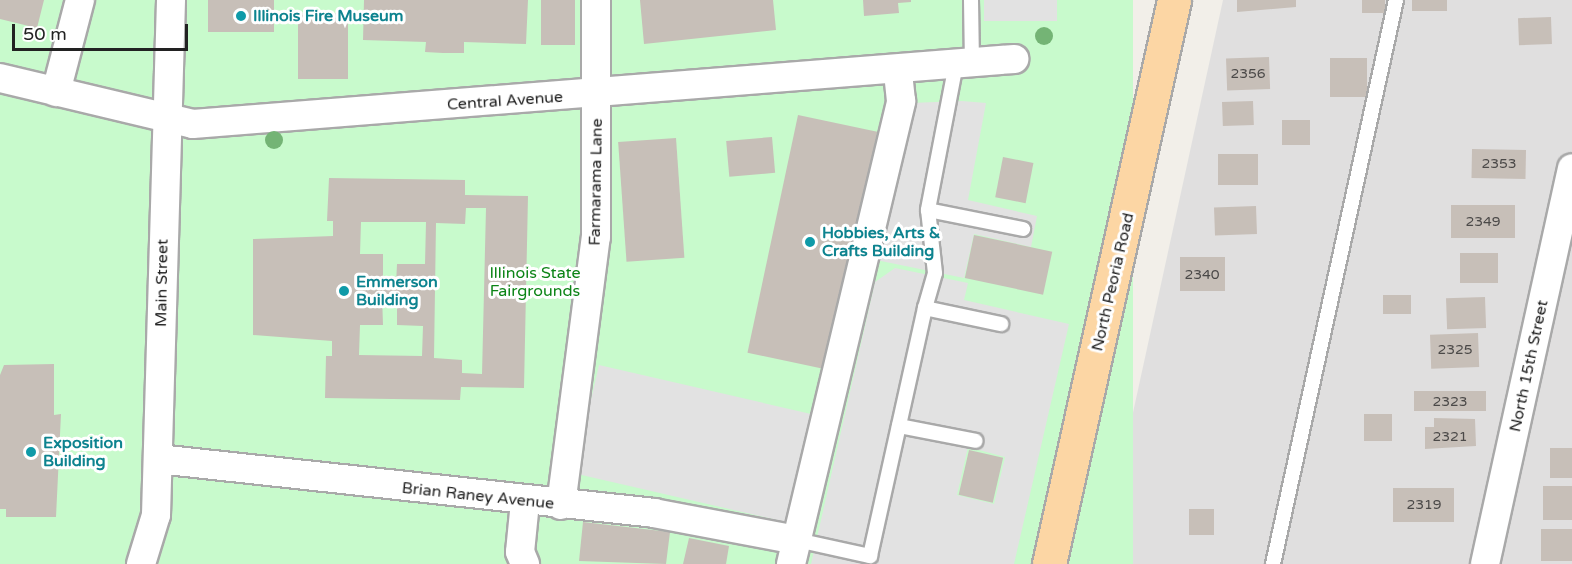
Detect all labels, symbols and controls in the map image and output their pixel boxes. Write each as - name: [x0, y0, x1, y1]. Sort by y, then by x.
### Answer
- place label: Illinois Fire Museum: [253, 6, 403, 26]
- marker: Illinois Fire Museum: [234, 9, 248, 23]
- scale bar: [15, 12, 190, 50]
- text: 50 m: [23, 23, 67, 45]
- house number: 2356: [1230, 66, 1266, 82]
- street label: Central Avenue: [446, 87, 564, 115]
- street label: Farmarama Lane: [585, 118, 607, 246]
- house number: 2353: [1481, 156, 1517, 172]
- street label: North Peoria Road: [1088, 211, 1138, 353]
- house number: 2349: [1465, 214, 1501, 230]
- place label: Hobbies, Arts & Crafts Building: [822, 223, 940, 261]
- marker: Hobbies, Arts & Crafts Building: [803, 235, 817, 249]
- street label: Main Street: [152, 239, 172, 327]
- park label: Illinois State Fairgrounds: [489, 263, 581, 301]
- house number: 2340: [1184, 267, 1220, 283]
- place label: Emmerson Building: [356, 272, 438, 310]
- marker: Emmerson Building: [337, 284, 351, 298]
- street label: North 15th Street: [1506, 298, 1552, 434]
- house number: 2325: [1437, 342, 1473, 358]
- house number: 2323: [1432, 394, 1468, 410]
- house number: 2321: [1432, 429, 1468, 445]
- place label: Exposition Building: [43, 433, 123, 471]
- marker: Exposition Building: [24, 445, 38, 459]
- street label: Brian Raney Avenue: [401, 478, 555, 514]
- house number: 2319: [1406, 497, 1442, 513]

